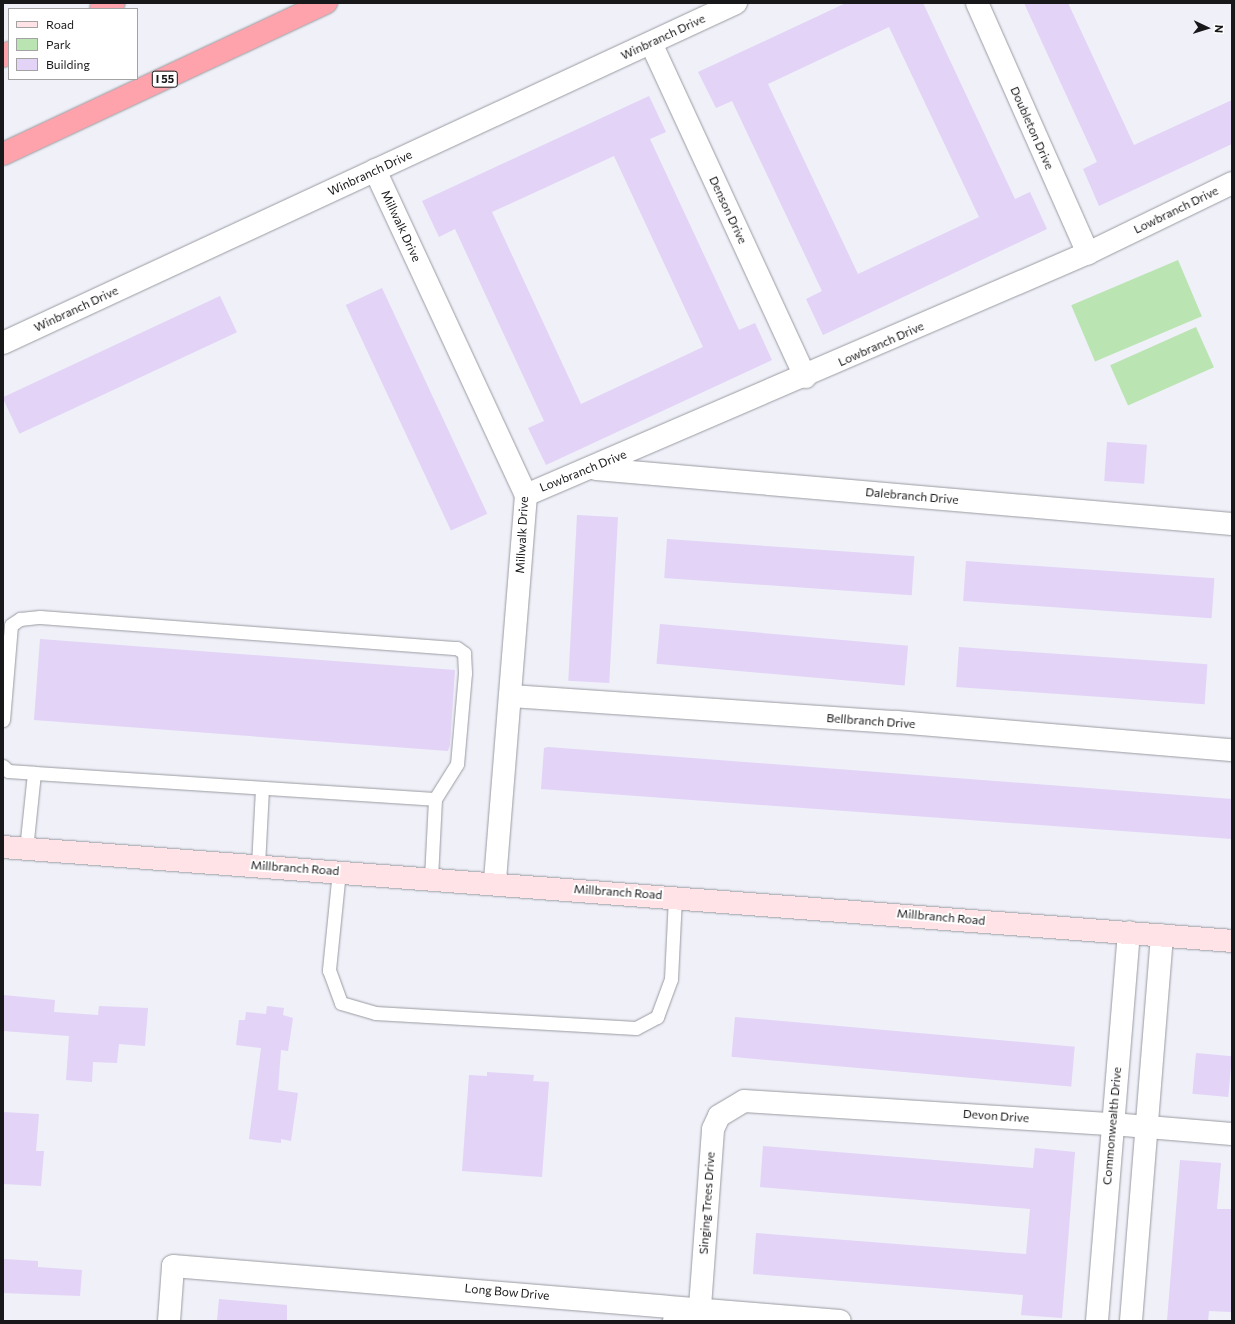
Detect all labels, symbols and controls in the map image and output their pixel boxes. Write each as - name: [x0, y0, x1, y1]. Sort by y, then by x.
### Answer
- legend: [8, 8, 138, 80]
- north arrow: [1187, 8, 1227, 48]
- street label: Winbranch Drive: [619, 11, 707, 63]
- text: Road: [46, 17, 74, 31]
- text: N: [1213, 24, 1226, 33]
- text: Park: [46, 37, 71, 51]
- text: Building: [46, 57, 90, 71]
- road number: I 55: [151, 70, 179, 88]
- street label: Doubleton Drive: [1007, 84, 1057, 172]
- street label: Winbranch Drive: [326, 147, 414, 199]
- street label: Denson Drive: [706, 174, 750, 246]
- street label: Lowbranch Drive: [1131, 183, 1221, 237]
- street label: Millwalk Drive: [378, 188, 424, 264]
- street label: Winbranch Drive: [32, 283, 120, 335]
- street label: Lowbranch Drive: [836, 319, 926, 369]
- street label: Lowbranch Drive: [537, 447, 629, 495]
- street label: Dalebranch Drive: [865, 485, 959, 507]
- street label: Millwalk Drive: [513, 496, 531, 574]
- street label: Bellbranch Drive: [826, 711, 916, 731]
- street label: Millbranch Road: [250, 858, 340, 878]
- street label: Millbranch Road: [573, 882, 663, 902]
- street label: Millbranch Road: [896, 906, 986, 928]
- street label: Commonwealth Drive: [1100, 1066, 1124, 1186]
- street label: Devon Drive: [962, 1107, 1030, 1125]
- street label: Singing Trees Drive: [696, 1151, 718, 1255]
- street label: Long Bow Drive: [464, 1281, 550, 1303]

